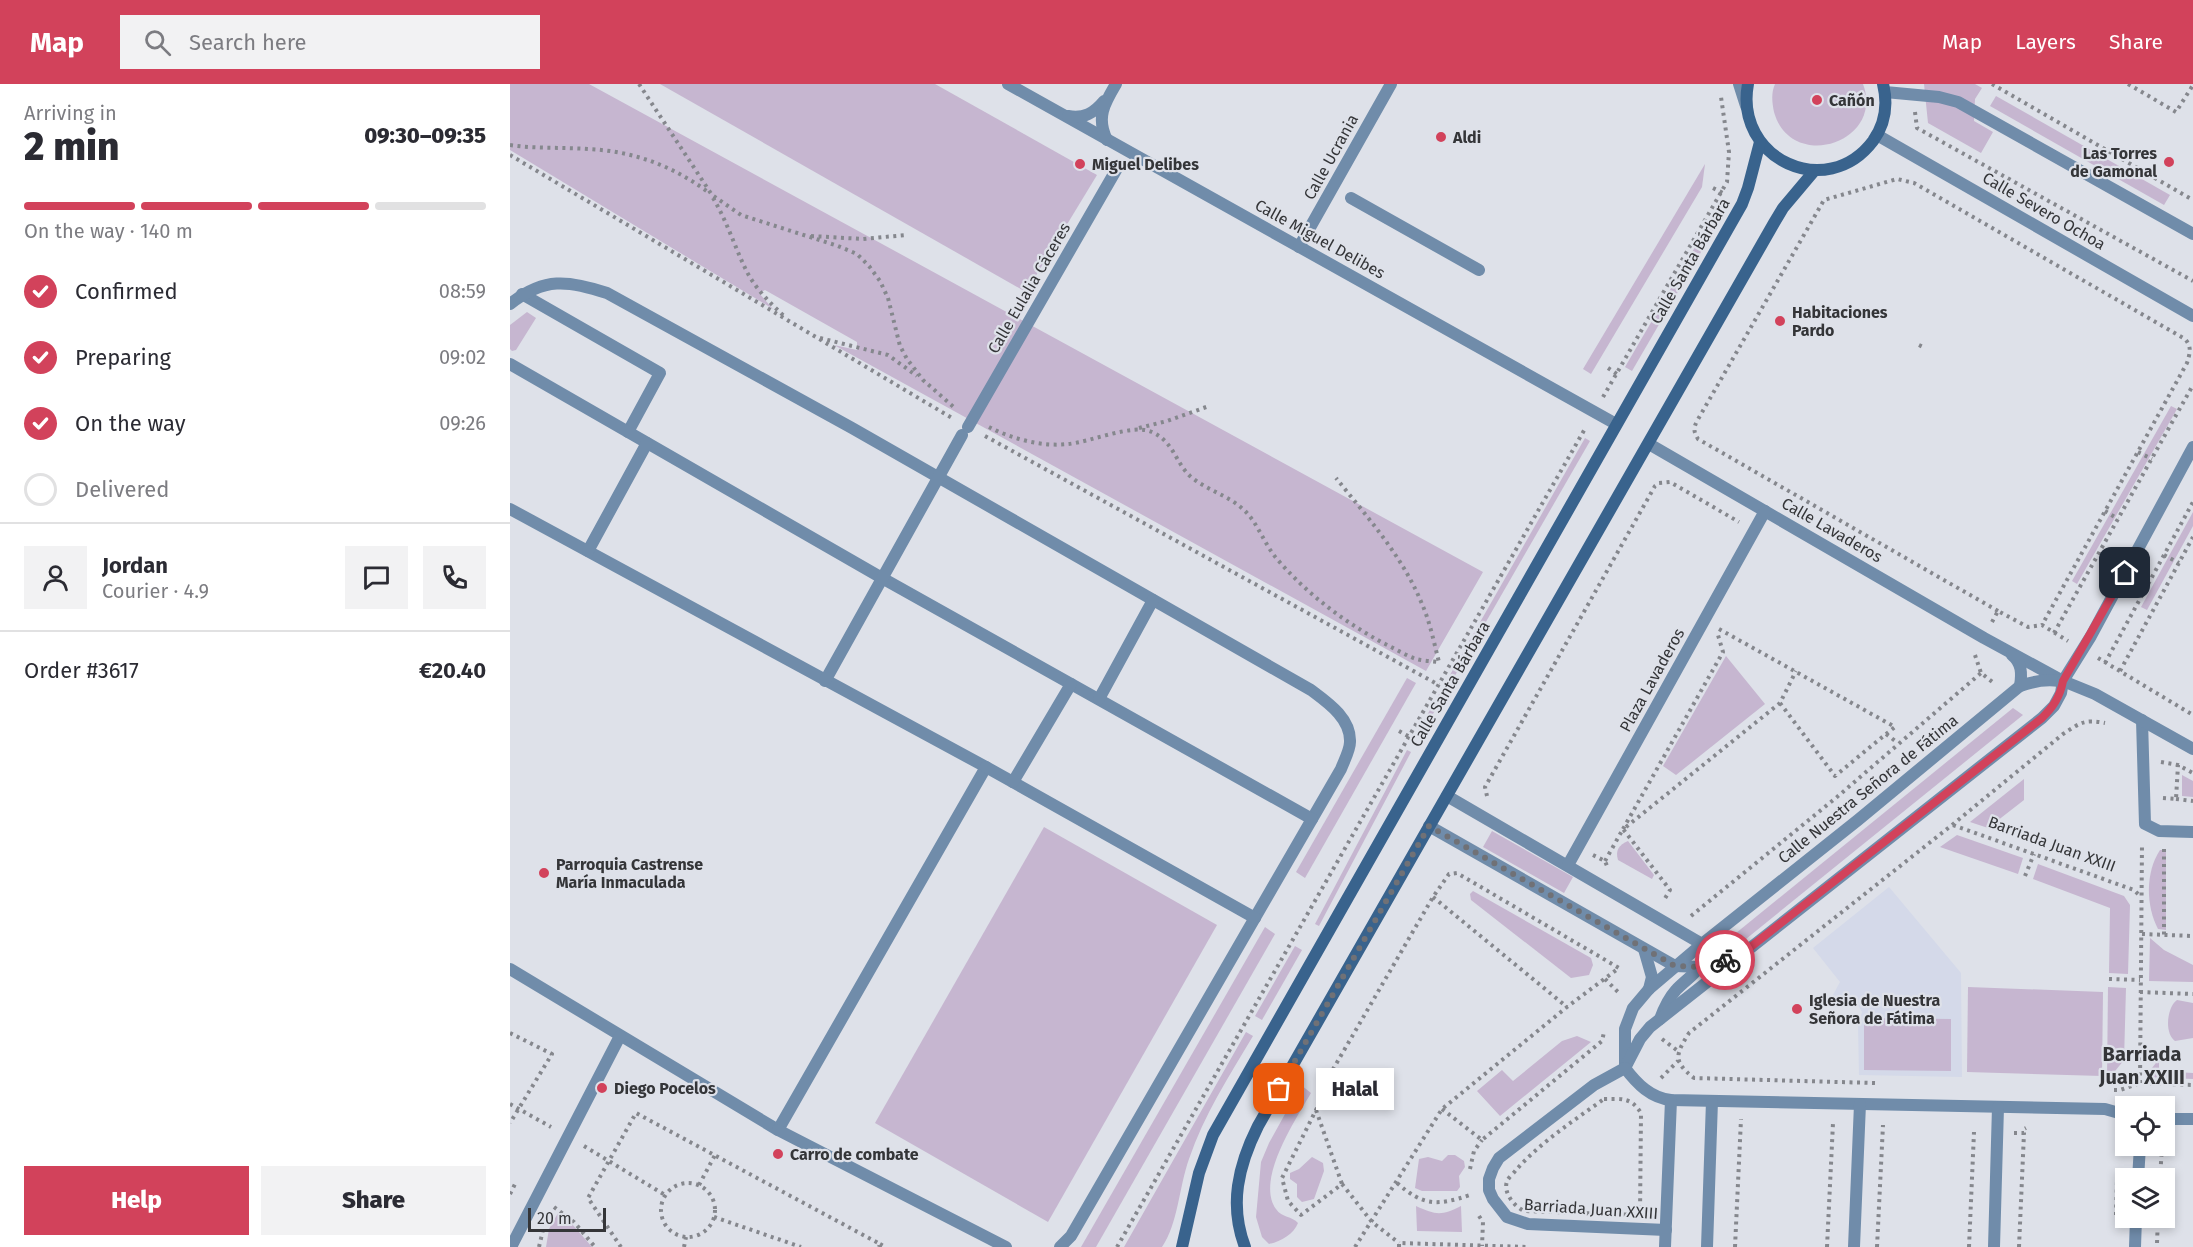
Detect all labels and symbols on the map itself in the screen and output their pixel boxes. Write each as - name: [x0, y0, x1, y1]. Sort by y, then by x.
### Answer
- place label: Cañón: [1829, 91, 1875, 110]
- marker: Cañón: [1810, 93, 1824, 107]
- street label: Calle Ucrania: [1300, 111, 1362, 203]
- place label: Aldi: [1452, 128, 1481, 147]
- marker: Aldi: [1434, 130, 1448, 144]
- place label: Las Torres de Gamonal: [2070, 144, 2157, 181]
- place label: Miguel Delibes: [1092, 155, 1199, 174]
- marker: Las Torres de Gamonal: [2162, 155, 2176, 169]
- marker: Miguel Delibes: [1073, 157, 1087, 171]
- street label: Calle Severo Ochoa: [1979, 168, 2109, 254]
- street label: Calle Miguel Delibes: [1252, 195, 1388, 283]
- street label: Calle Santa Bárbara: [1646, 195, 1734, 327]
- street label: Calle Eulalia Cáceres: [984, 219, 1074, 357]
- place label: Habitaciones Pardo: [1792, 303, 1888, 340]
- marker: Habitaciones Pardo: [1773, 314, 1787, 328]
- street label: Calle Lavaderos: [1778, 494, 1886, 566]
- pin: [2099, 547, 2150, 598]
- street label: Calle Santa Bárbara: [1406, 618, 1494, 750]
- street label: Plaza Lavaderos: [1616, 625, 1688, 735]
- street label: Calle Nuestra Señora de Fátima: [1774, 711, 1962, 867]
- street label: Barriada Juan XXIII: [1986, 812, 2118, 876]
- place label: Parroquia Castrense María Inmaculada: [556, 855, 703, 892]
- marker: Parroquia Castrense María Inmaculada: [537, 866, 551, 880]
- courier: [1695, 930, 1755, 990]
- place label: Iglesia de Nuestra Señora de Fátima: [1809, 991, 1940, 1028]
- marker: Iglesia de Nuestra Señora de Fátima: [1790, 1002, 1804, 1016]
- district label: Barriada Juan XXIII: [2098, 1042, 2185, 1089]
- pin: [1253, 1063, 1304, 1114]
- callout: Halal: [1315, 1068, 1393, 1110]
- place label: Diego Pocelos: [614, 1079, 716, 1098]
- marker: Diego Pocelos: [595, 1081, 609, 1095]
- place label: Carro de combate: [790, 1145, 919, 1164]
- marker: Carro de combate: [771, 1147, 785, 1161]
- street label: Barriada Juan XXIII: [1523, 1195, 1659, 1223]
- scale bar: [528, 1205, 606, 1232]

